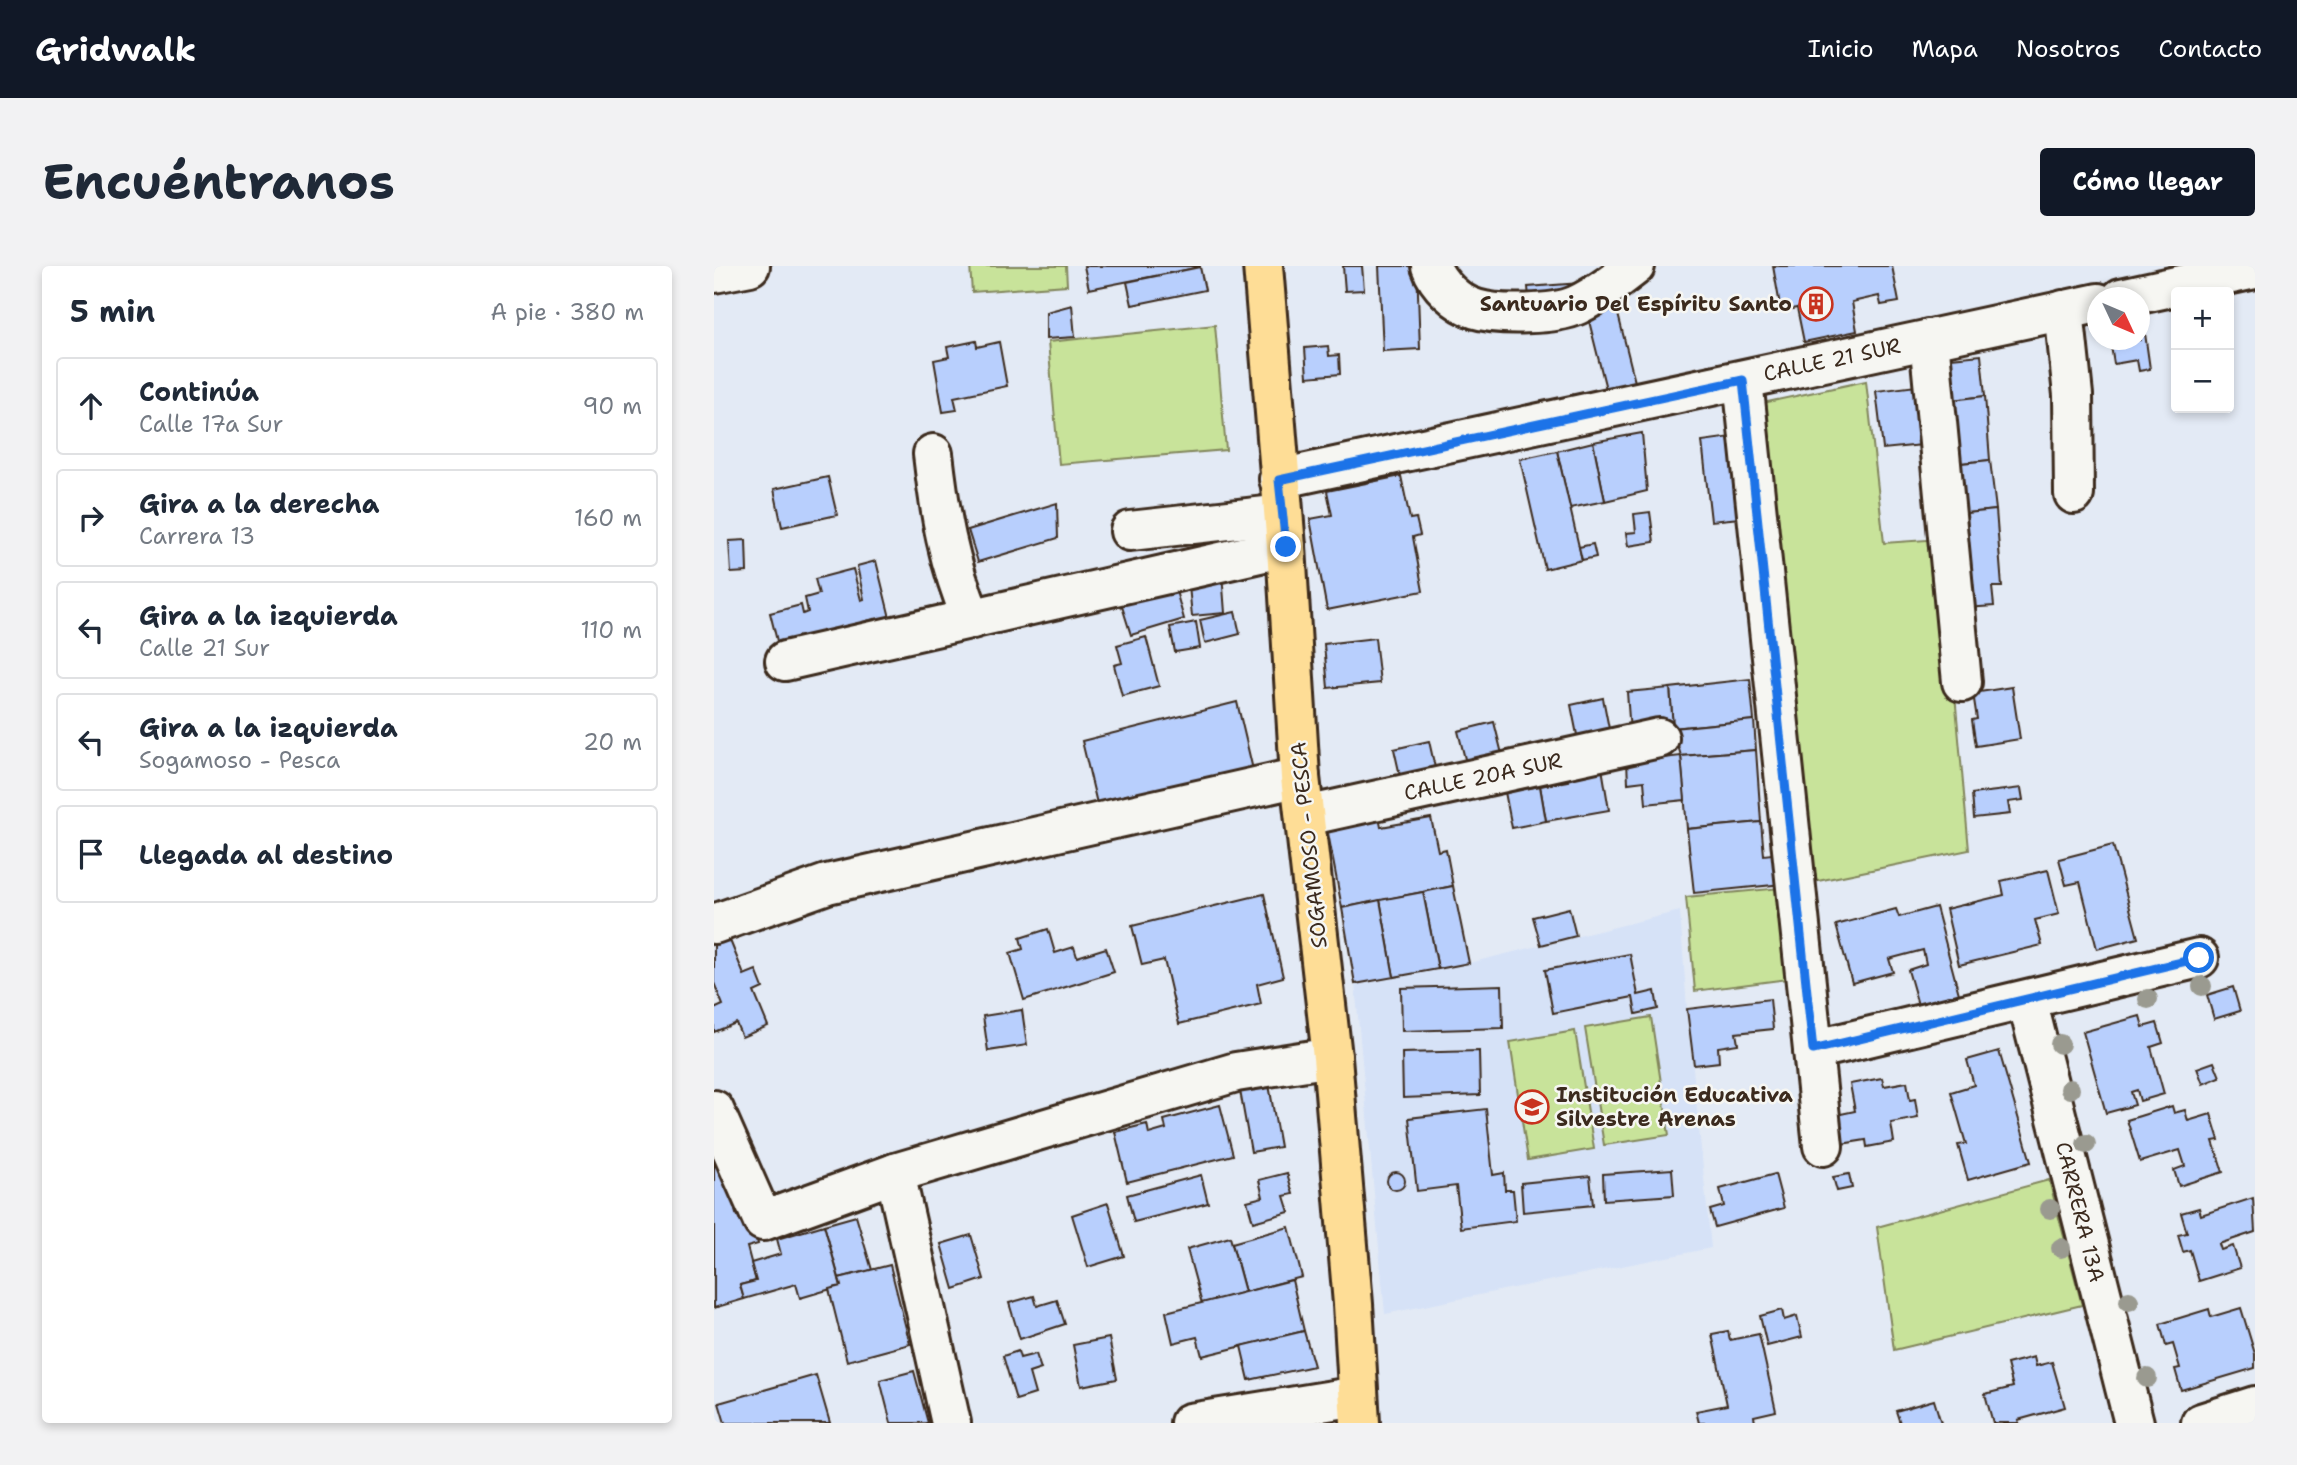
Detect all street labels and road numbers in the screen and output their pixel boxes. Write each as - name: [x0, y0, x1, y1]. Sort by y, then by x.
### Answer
- street label: CALLE 21 SUR: [1761, 332, 1903, 388]
- street label: SOGAMOSO - PESCA: [1284, 740, 1334, 950]
- street label: CALLE 20A SUR: [1401, 747, 1565, 807]
- street label: CARRERA 13A: [2049, 1139, 2111, 1285]

